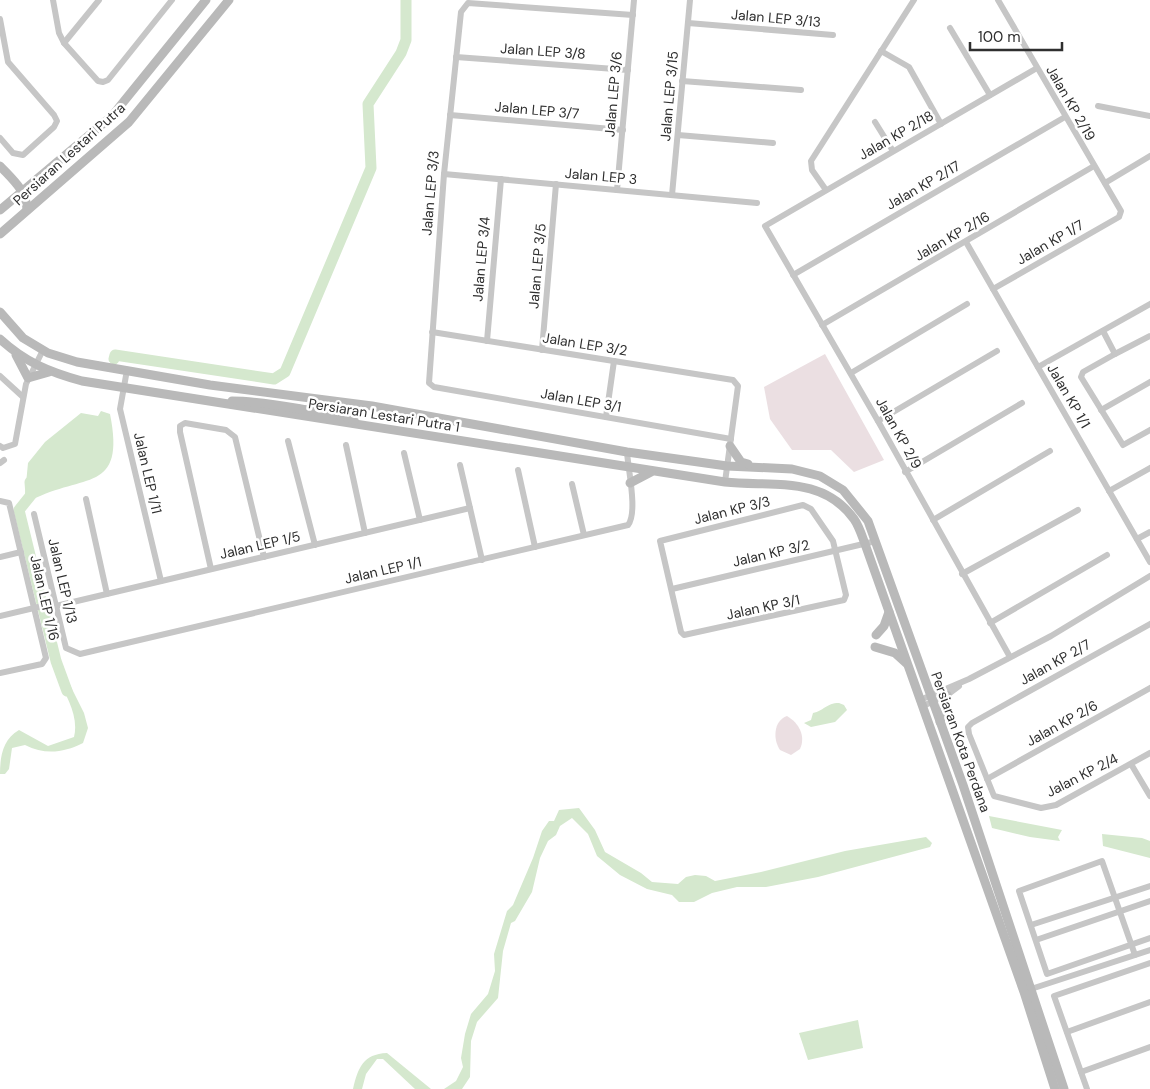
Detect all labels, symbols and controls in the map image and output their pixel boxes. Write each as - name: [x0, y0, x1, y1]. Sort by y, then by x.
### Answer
- street label: Jalan LEP 3/13: [730, 5, 822, 31]
- scale bar: [970, 20, 1062, 52]
- text: 100 m: [978, 27, 1021, 47]
- street label: Jalan LEP 3/8: [500, 39, 586, 63]
- street label: Jalan LEP 3/15: [656, 50, 682, 142]
- street label: Jalan LEP 3/6: [600, 51, 626, 137]
- street label: Jalan KP 2/19: [1042, 62, 1100, 144]
- street label: Jalan LEP 3/7: [494, 97, 580, 123]
- street label: Persiaran Lestari Putra: [9, 99, 129, 209]
- street label: Jalan KP 2/18: [855, 106, 937, 164]
- street label: Jalan LEP 3/3: [417, 150, 443, 236]
- street label: Jalan KP 2/17: [883, 157, 963, 213]
- street label: Jalan LEP 3: [564, 164, 638, 188]
- street label: Jalan KP 2/16: [911, 207, 993, 265]
- street label: Jalan LEP 3/4: [468, 215, 494, 302]
- street label: Jalan KP 1/7: [1013, 216, 1087, 268]
- street label: Jalan LEP 3/5: [524, 223, 550, 309]
- street label: Jalan LEP 3/2: [541, 328, 629, 360]
- street label: Jalan KP 1/1: [1043, 361, 1095, 431]
- street label: Jalan LEP 3/1: [539, 384, 623, 416]
- street label: Persiaran Lestari Putra 1: [307, 394, 461, 436]
- street label: Jalan KP 2/9: [872, 394, 926, 472]
- street label: Jalan LEP 1/11: [130, 431, 166, 515]
- street label: Jalan KP 3/3: [692, 492, 772, 528]
- street label: Jalan LEP 1/5: [218, 527, 302, 563]
- street label: Jalan KP 3/2: [731, 535, 811, 571]
- street label: Jalan LEP 1/13: [44, 537, 82, 625]
- street label: Jalan LEP 1/1: [343, 552, 423, 588]
- street label: Jalan LEP 1/16: [26, 553, 64, 643]
- street label: Jalan KP 3/1: [725, 590, 801, 624]
- street label: Jalan KP 2/7: [1016, 635, 1094, 689]
- street label: Persiaran Kota Perdana: [927, 669, 995, 815]
- street label: Jalan KP 2/6: [1023, 696, 1101, 750]
- street label: Jalan KP 2/4: [1043, 749, 1121, 801]

